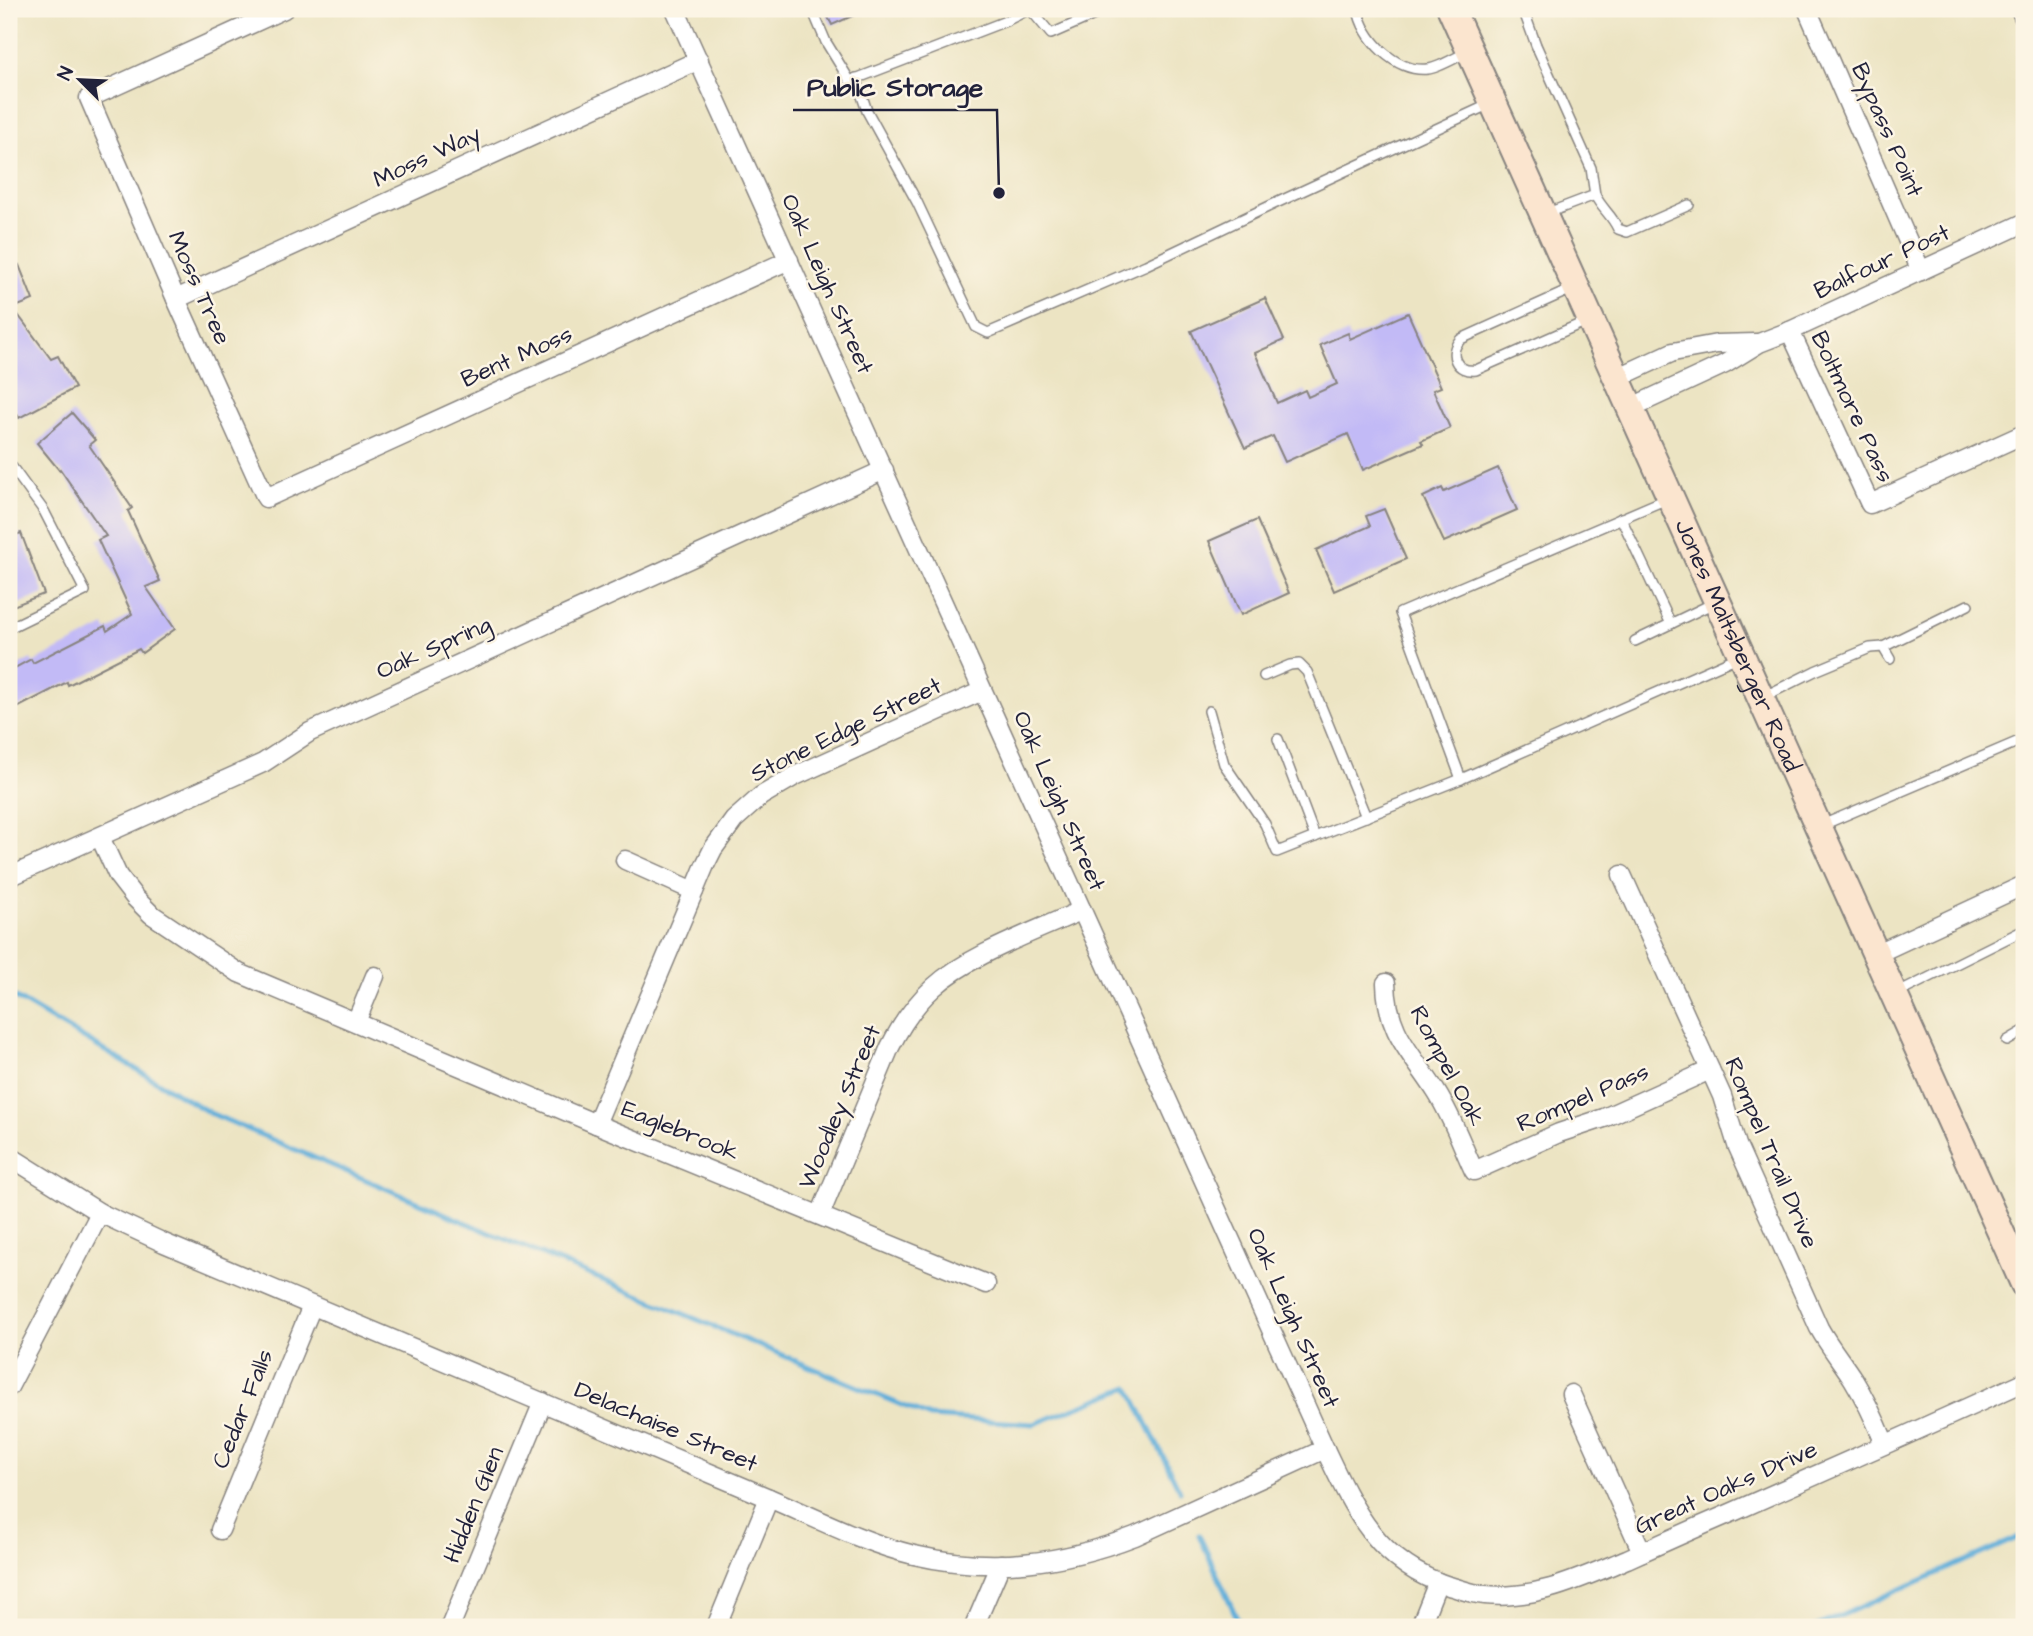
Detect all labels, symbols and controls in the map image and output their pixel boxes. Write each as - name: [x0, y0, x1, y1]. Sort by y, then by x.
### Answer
- north arrow: [46, 46, 116, 116]
- street label: Bypass Point: [1841, 57, 1932, 203]
- text: N: [51, 63, 81, 85]
- callout: Public Storage: [793, 63, 997, 110]
- text: Public Storage: [807, 70, 983, 109]
- street label: Moss Way: [368, 117, 487, 198]
- street label: Oak Leigh Street: [771, 189, 882, 380]
- street label: Balfour Post: [1808, 216, 1956, 308]
- street label: Moss Tree: [159, 226, 239, 350]
- street label: Bent Moss: [456, 317, 578, 397]
- street label: Boltmore Pass: [1802, 326, 1902, 488]
- street label: Jones Maltsberger Road: [1666, 514, 1809, 777]
- street label: Oak Spring: [371, 608, 497, 689]
- street label: Stone Edge Street: [745, 669, 948, 792]
- street label: Oak Leigh Street: [1003, 706, 1114, 897]
- street label: Rompel Oak: [1401, 1000, 1493, 1133]
- street label: Woodley Street: [790, 1019, 891, 1195]
- street label: Rompel Trail Drive: [1715, 1052, 1827, 1254]
- street label: Rompel Pass: [1512, 1055, 1654, 1141]
- street label: Eaglebrook: [616, 1092, 744, 1171]
- street label: Oak Leigh Street: [1237, 1223, 1348, 1414]
- street label: Cedar Falls: [204, 1344, 282, 1474]
- street label: Delachaise Street: [569, 1373, 763, 1481]
- street label: Great Oaks Drive: [1629, 1432, 1823, 1544]
- street label: Hidden Glen: [435, 1442, 513, 1568]

